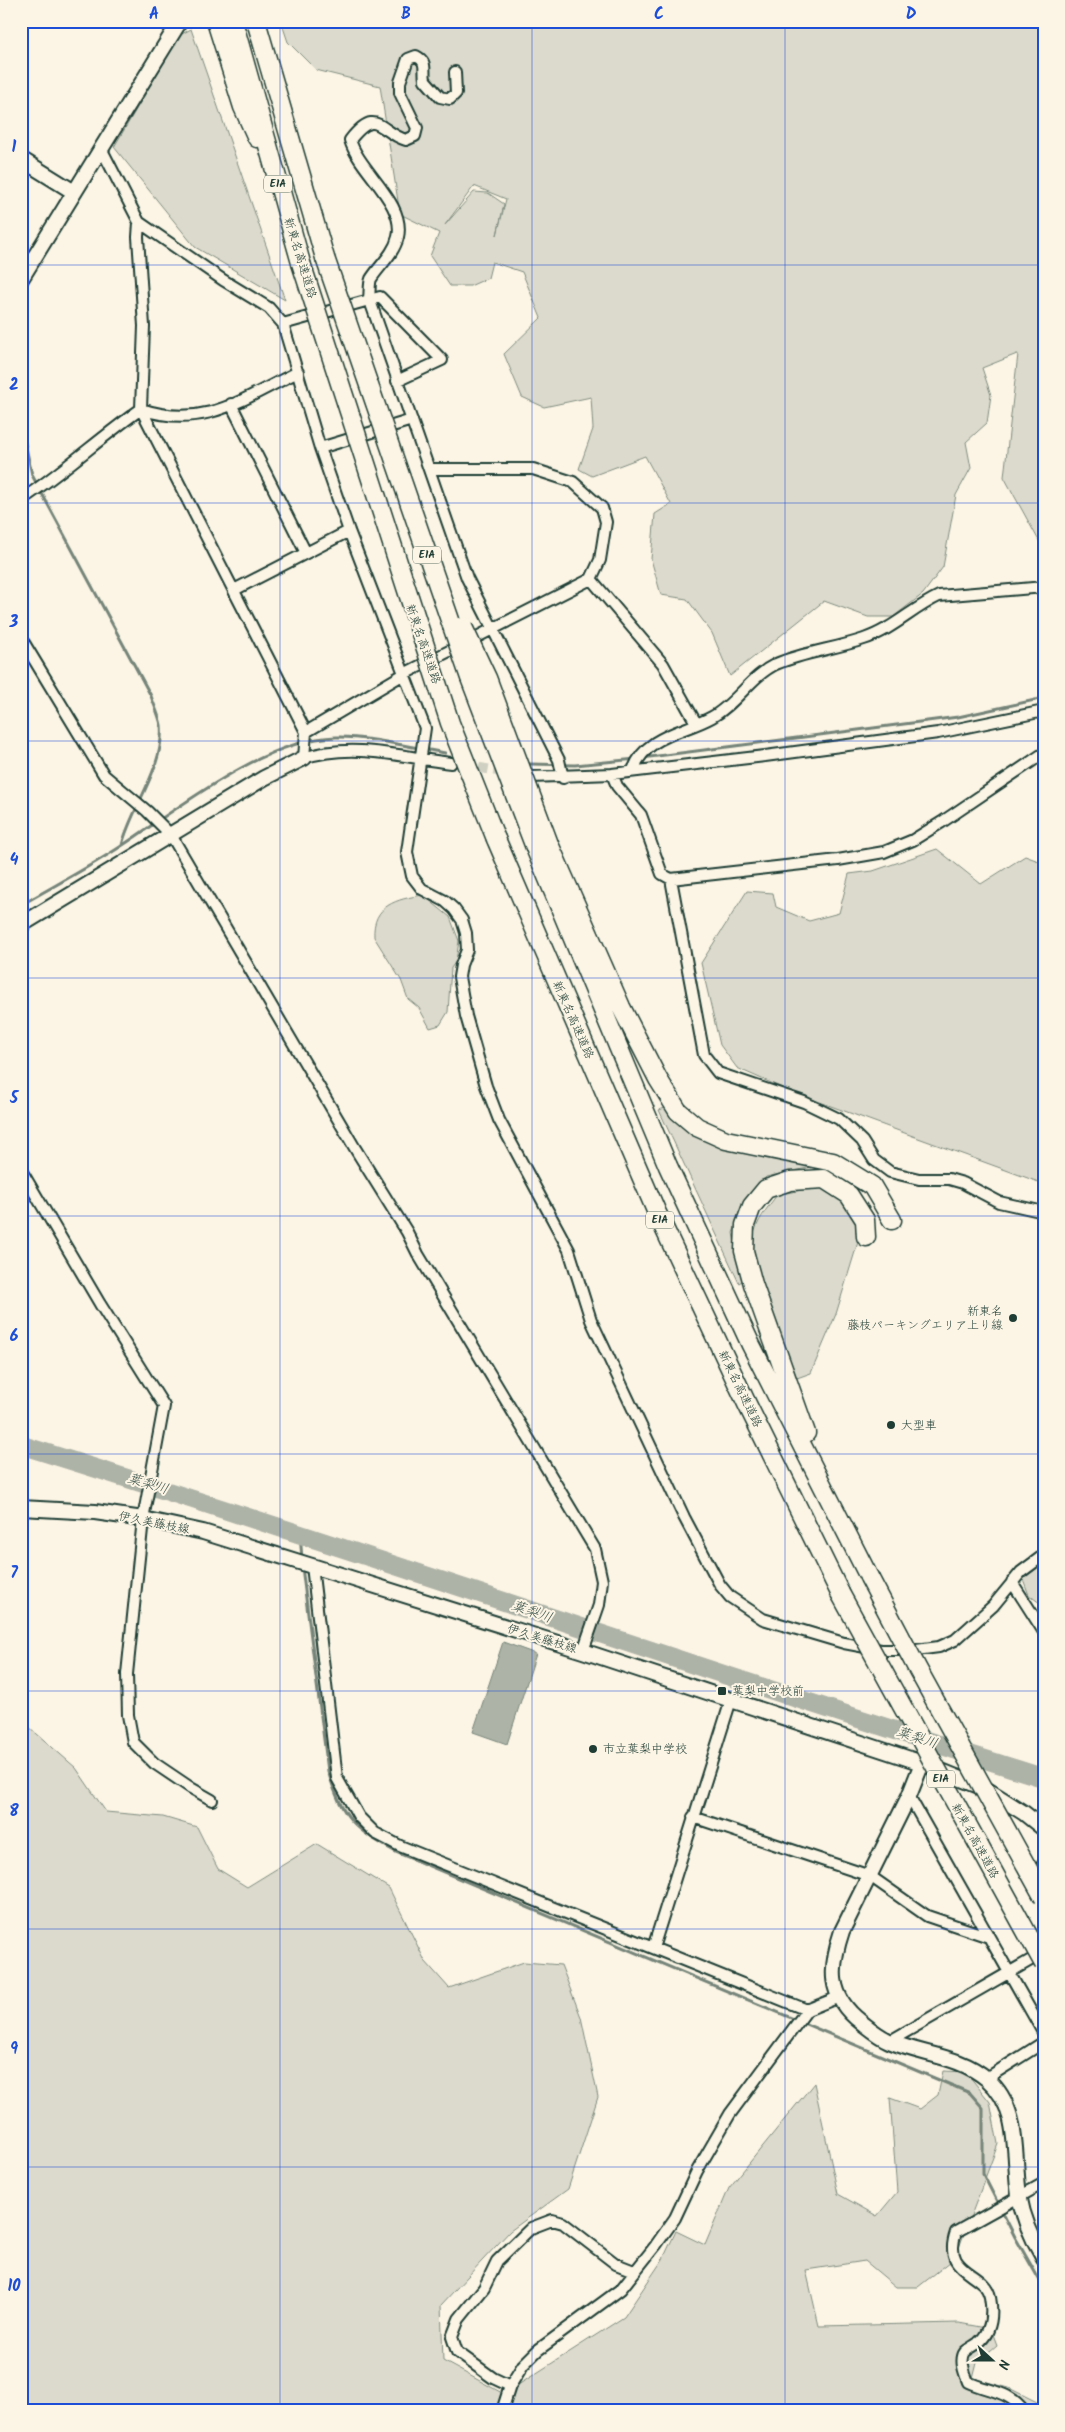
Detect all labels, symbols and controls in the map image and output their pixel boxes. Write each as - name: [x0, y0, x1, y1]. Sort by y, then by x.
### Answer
- text: A: [149, 2, 159, 27]
- text: B: [401, 2, 411, 27]
- text: C: [654, 2, 664, 27]
- text: D: [906, 2, 917, 27]
- text: 1: [12, 135, 17, 160]
- road number: E1A: [264, 175, 292, 192]
- street label: 新東名高速道路: [279, 215, 321, 301]
- text: 2: [9, 373, 19, 398]
- road number: E1A: [413, 546, 441, 564]
- street label: 新東名高速道路: [400, 601, 446, 687]
- text: 3: [9, 610, 19, 635]
- text: 4: [10, 848, 19, 873]
- street label: 新東名高速道路: [547, 978, 599, 1062]
- text: 5: [9, 1086, 20, 1111]
- road number: E1A: [646, 1212, 674, 1228]
- place label: 新東名 藤枝パーキングエリア上り線: [847, 1302, 1003, 1335]
- marker: 新東名 藤枝パーキングエリア上り線: [1007, 1312, 1019, 1324]
- text: 6: [10, 1324, 19, 1349]
- street label: 新東名高速道路: [713, 1347, 767, 1431]
- place label: 大型車: [901, 1416, 937, 1435]
- marker: 大型車: [885, 1419, 897, 1431]
- water label: 葉梨川: [125, 1467, 171, 1501]
- street label: 伊久美藤枝線: [117, 1507, 191, 1539]
- text: 7: [10, 1561, 18, 1586]
- water label: 葉梨川: [509, 1595, 555, 1629]
- street label: 伊久美藤枝線: [505, 1619, 579, 1659]
- place label: 葉梨中学校前: [732, 1682, 804, 1701]
- marker: 葉梨中学校前: [716, 1685, 728, 1697]
- water label: 葉梨川: [894, 1721, 940, 1755]
- place label: 市立葉梨中学校: [603, 1740, 687, 1759]
- marker: 市立葉梨中学校: [587, 1743, 599, 1755]
- road number: E1A: [927, 1770, 955, 1788]
- text: 8: [9, 1799, 19, 1824]
- street label: 新東名高速道路: [946, 1800, 1004, 1882]
- text: 9: [10, 2037, 18, 2062]
- text: 10: [7, 2274, 21, 2299]
- north arrow: [968, 2334, 1018, 2384]
- text: N: [991, 2356, 1015, 2373]

